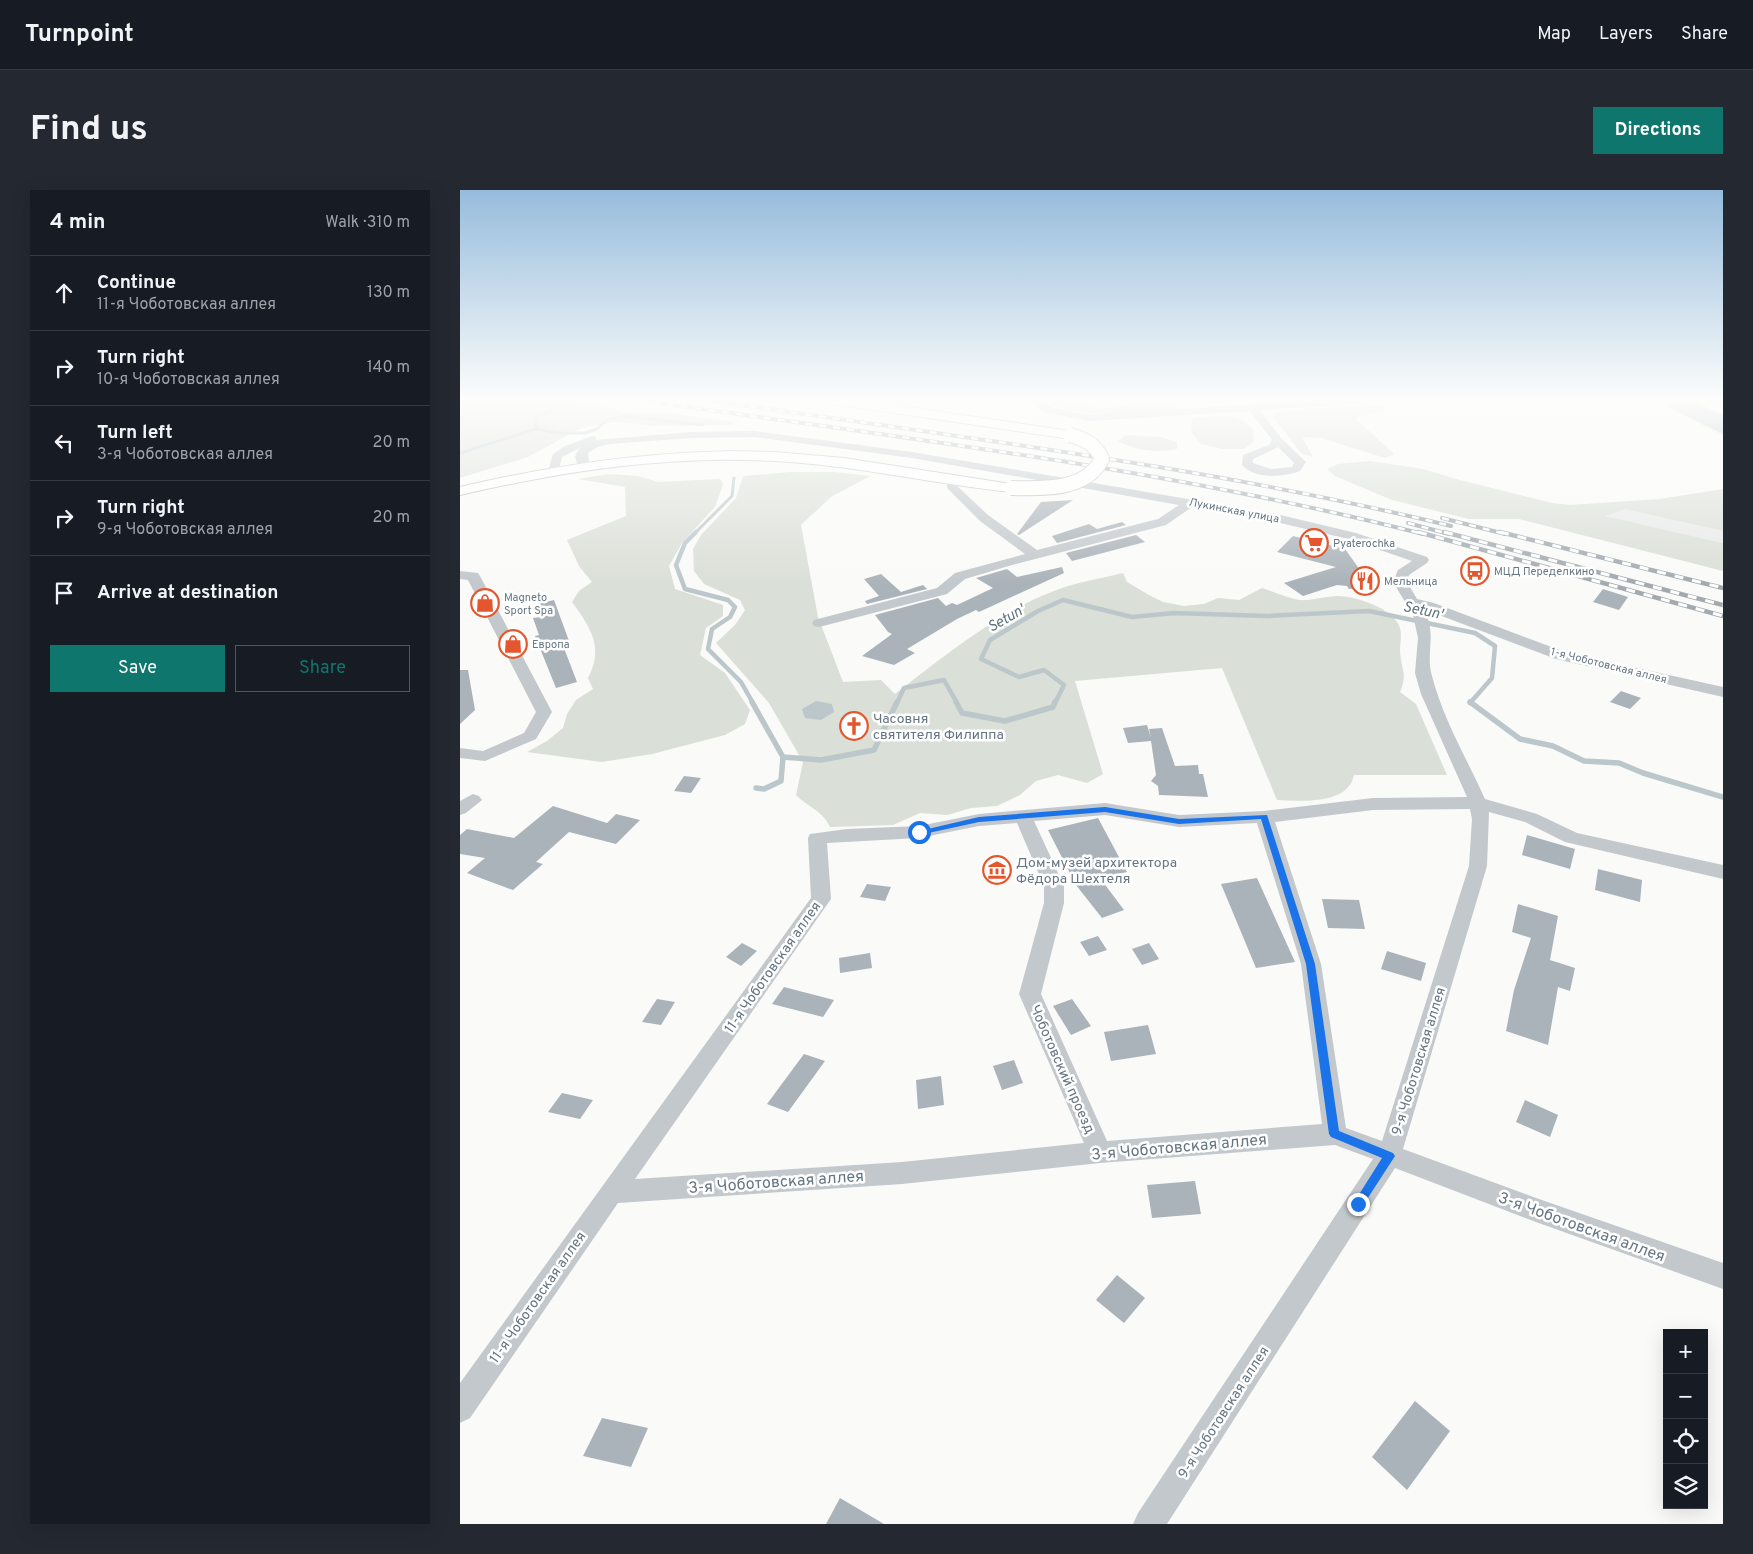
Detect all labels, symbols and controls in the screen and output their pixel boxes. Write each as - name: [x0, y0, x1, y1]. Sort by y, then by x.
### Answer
- text: Turnpoint: [25, 20, 134, 50]
- text: Map: [1537, 23, 1571, 46]
- text: Layers: [1599, 23, 1653, 46]
- text: Share: [1681, 23, 1728, 46]
- button: Directions: [1593, 107, 1723, 154]
- text: Find us: [30, 108, 148, 152]
- text: 4 min: [50, 209, 106, 236]
- text: Walk · 310 m: [325, 213, 410, 233]
- text: Continue: [97, 271, 176, 295]
- icon: ahead: [50, 279, 78, 307]
- text: 130 m: [367, 283, 410, 303]
- text: 11-я Чоботовская аллея: [97, 295, 276, 315]
- text: Turn right: [97, 346, 185, 370]
- icon: right: [50, 354, 78, 382]
- text: 140 m: [367, 358, 410, 378]
- text: 10-я Чоботовская аллея: [97, 370, 280, 390]
- text: Turn left: [97, 421, 173, 445]
- icon: left: [50, 429, 78, 457]
- text: 20 m: [373, 433, 410, 453]
- text: 3-я Чоботовская аллея: [97, 445, 273, 465]
- street label: Лукинская улица: [1187, 495, 1280, 527]
- text: Turn right: [97, 496, 185, 520]
- icon: right: [50, 504, 78, 532]
- text: 20 m: [373, 508, 410, 528]
- text: 9-я Чоботовская аллея: [97, 520, 273, 540]
- supermarket icon: Pyaterochka: [1299, 528, 1329, 558]
- place label: Pyaterochka: [1333, 537, 1395, 551]
- bus stop icon: МЦД Переделкино: [1460, 556, 1490, 586]
- place label: МЦД Переделкино: [1494, 565, 1594, 579]
- restaurant icon: Мельница: [1350, 566, 1380, 596]
- place label: Мельница: [1384, 575, 1437, 589]
- icon: arrive: [50, 579, 78, 607]
- text: Arrive at destination: [97, 581, 278, 605]
- shop icon: Magneto Sport Spa: [470, 588, 500, 618]
- place label: Magneto Sport Spa: [504, 591, 553, 618]
- water label: Setun': [1401, 598, 1446, 625]
- water label: Setun': [985, 600, 1030, 638]
- shop icon: Европа: [498, 629, 528, 659]
- place label: Европа: [532, 638, 570, 652]
- button: Save: [50, 645, 225, 692]
- button: Share: [235, 645, 410, 692]
- street label: 1-я Чоботовская аллея: [1549, 645, 1668, 687]
- church icon: Часовня святителя Филиппа: [839, 711, 869, 741]
- place label: Часовня святителя Филиппа: [873, 711, 1004, 744]
- route start: [908, 821, 931, 844]
- museum icon: Дом-музей архитектора Фёдора Шехтеля: [982, 855, 1012, 885]
- place label: Дом-музей архитектора Фёдора Шехтеля: [1016, 855, 1177, 888]
- street label: 11-я Чоботовская аллея: [721, 899, 825, 1037]
- street label: 9-я Чоботовская аллея: [1389, 985, 1450, 1138]
- street label: Чоботовский проезд: [1026, 1003, 1098, 1137]
- street label: 3-я Чоботовская аллея: [1091, 1130, 1268, 1166]
- street label: 3-я Чоботовская аллея: [688, 1167, 865, 1199]
- street label: 3-я Чоботовская аллея: [1495, 1188, 1667, 1267]
- route end: [1347, 1193, 1370, 1216]
- street label: 11-я Чоботовская аллея: [486, 1229, 590, 1367]
- map controls: [1663, 1329, 1708, 1509]
- button: +: [1663, 1329, 1708, 1374]
- street label: 9-я Чоботовская аллея: [1175, 1344, 1273, 1482]
- button: −: [1663, 1374, 1708, 1419]
- button: locate: [1663, 1419, 1708, 1464]
- button: layers: [1663, 1464, 1708, 1509]

